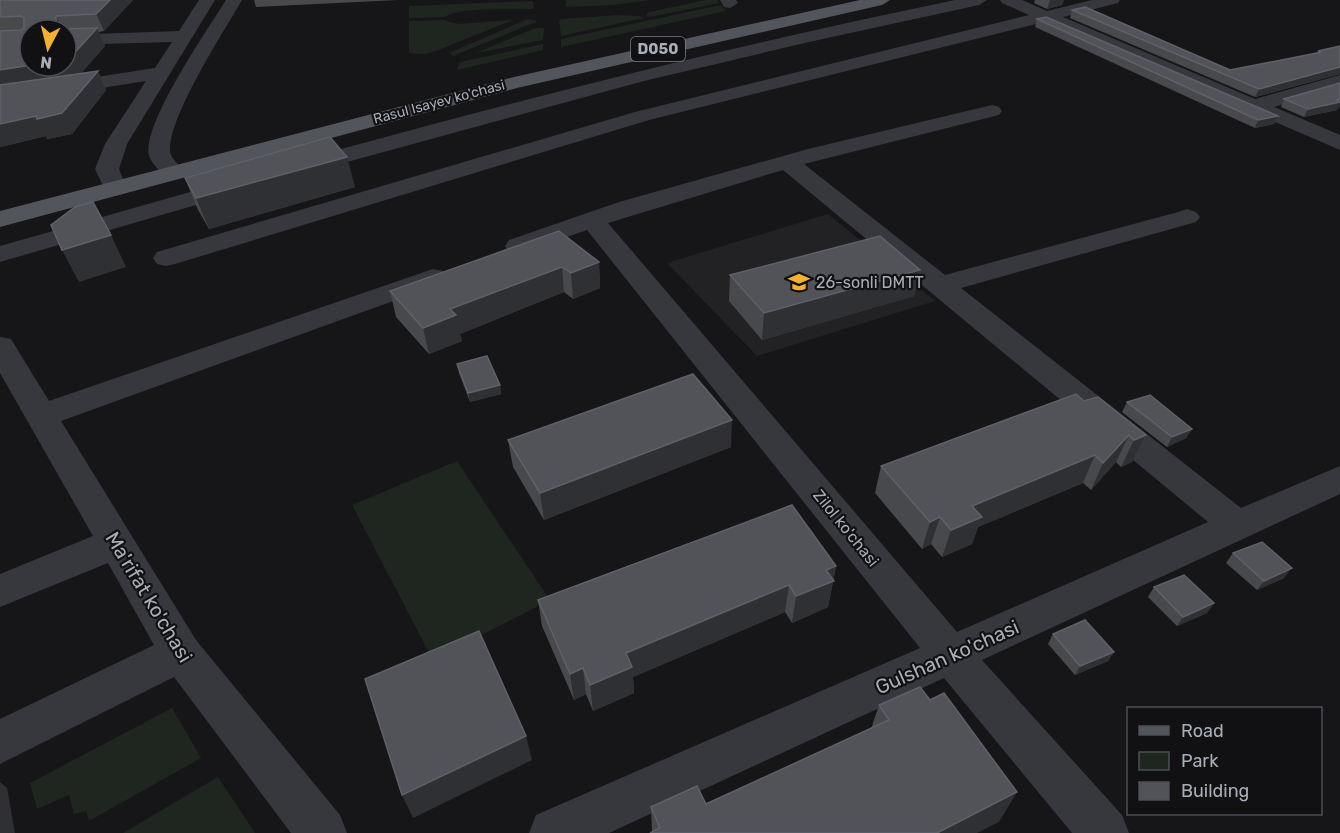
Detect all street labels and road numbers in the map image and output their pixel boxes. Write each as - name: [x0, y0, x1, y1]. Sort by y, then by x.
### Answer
- road number: D050: [631, 37, 685, 61]
- street label: Rasul Isayev ko'chasi: [371, 76, 507, 128]
- street label: Zilol ko'chasi: [809, 486, 883, 570]
- street label: Ma'rifat ko'chasi: [101, 527, 197, 667]
- street label: Gulshan ko'chasi: [871, 615, 1023, 699]

